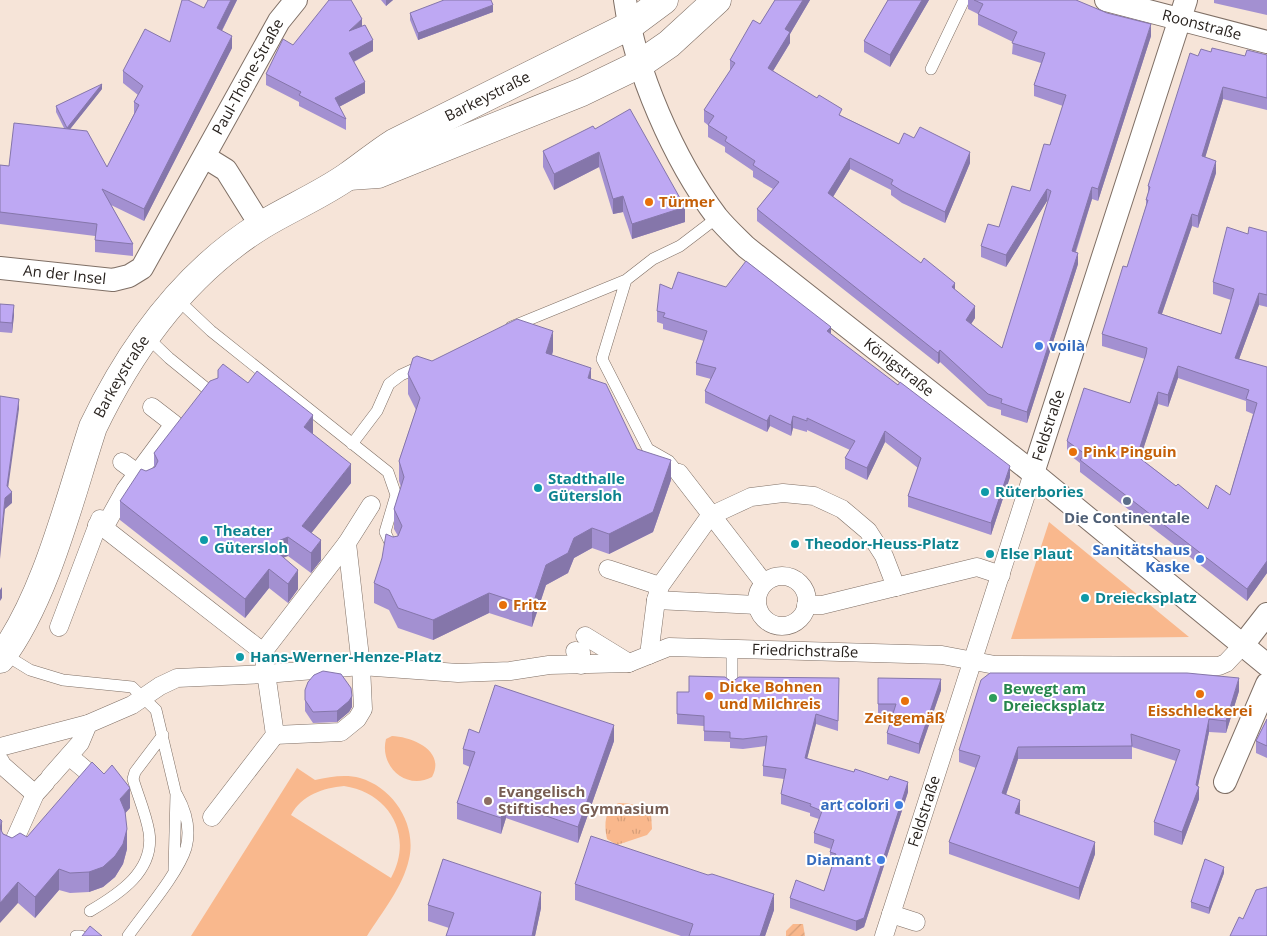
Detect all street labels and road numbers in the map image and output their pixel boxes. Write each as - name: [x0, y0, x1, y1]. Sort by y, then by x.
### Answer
- street label: Roonstraße: [1160, 4, 1244, 44]
- street label: Paul-Thöne-Straße: [207, 15, 287, 138]
- street label: Barkeystraße: [441, 66, 533, 125]
- street label: An der Insel: [22, 260, 107, 288]
- street label: Barkeystraße: [88, 331, 153, 421]
- street label: Königstraße: [860, 333, 939, 400]
- street label: Feldstraße: [1027, 387, 1068, 463]
- street label: Friedrichstraße: [752, 638, 859, 662]
- street label: Feldstraße: [902, 773, 944, 849]

